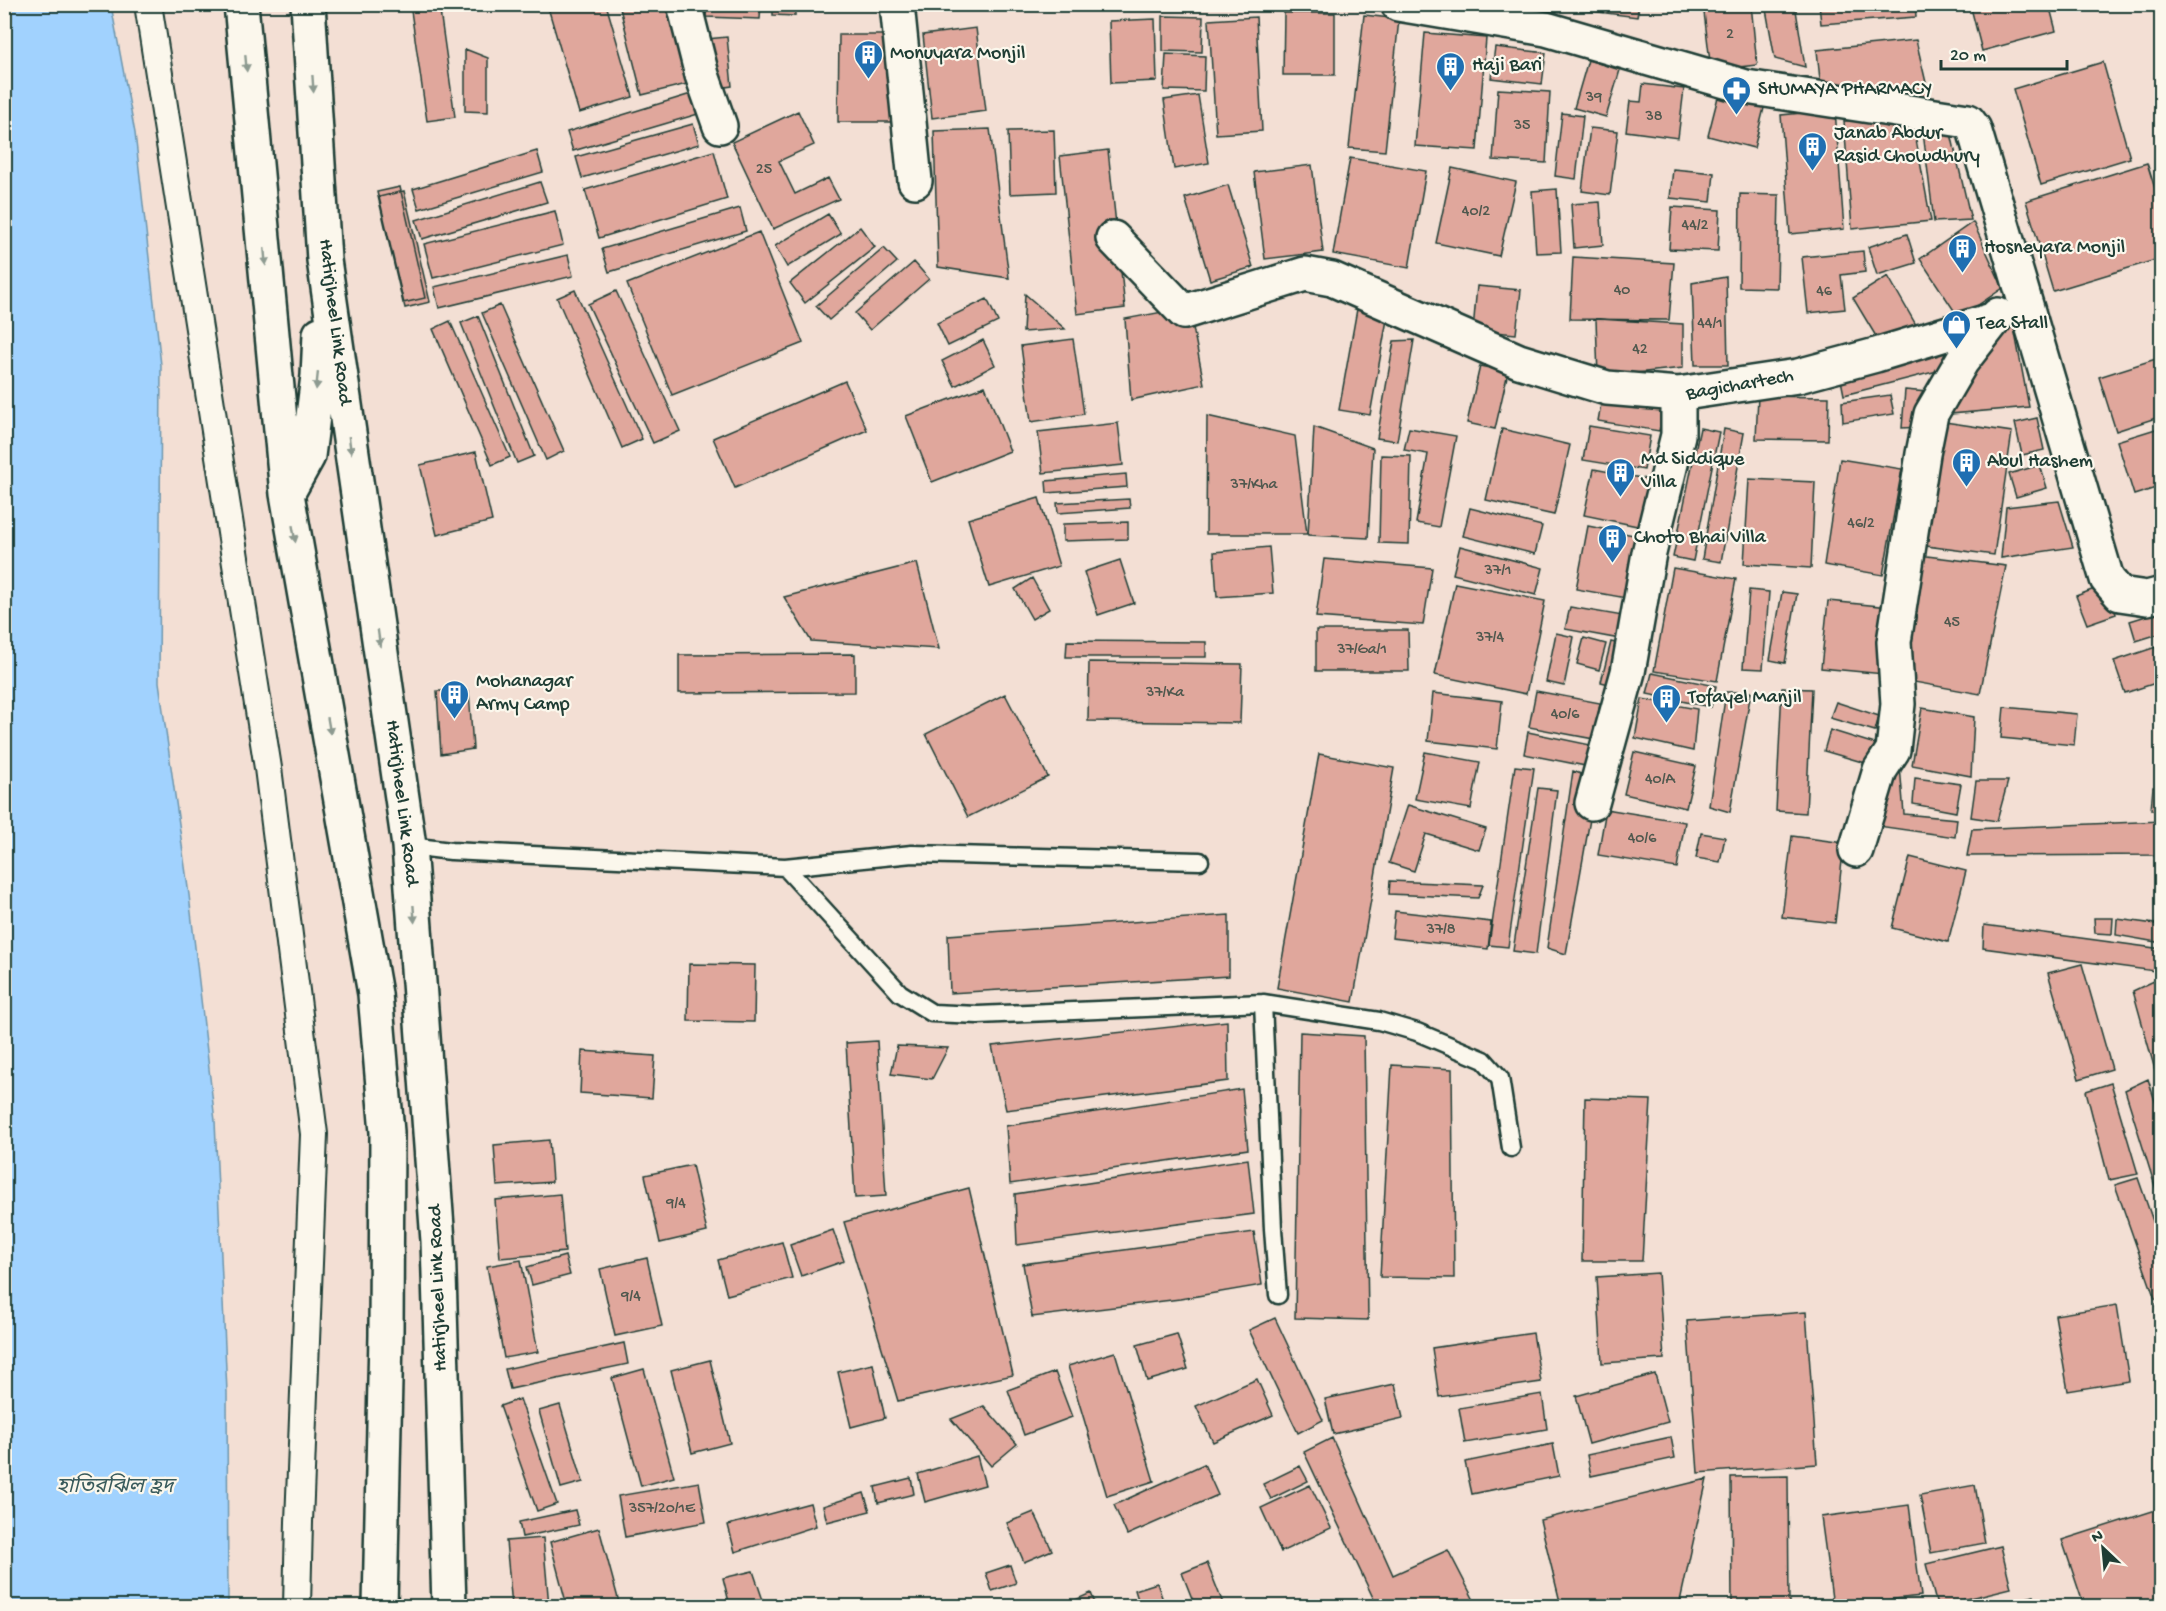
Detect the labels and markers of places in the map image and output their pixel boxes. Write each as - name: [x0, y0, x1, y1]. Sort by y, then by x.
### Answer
- building icon: Monuyara Monjil: [853, 38, 885, 80]
- place label: Monuyara Monjil: [890, 43, 1025, 66]
- building icon: Haji Bari: [1435, 50, 1467, 92]
- place label: Haji Bari: [1472, 55, 1542, 78]
- pharmacy icon: SHUMAYA PHARMACY: [1721, 74, 1753, 116]
- place label: SHUMAYA PHARMACY: [1758, 79, 1932, 102]
- place label: Janab Abdur Rasid Chowdhury: [1834, 123, 1980, 169]
- building icon: Janab Abdur Rasid Chowdhury: [1797, 130, 1829, 172]
- building icon: Hosneyara Monjil: [1947, 232, 1979, 274]
- place label: Hosneyara Monjil: [1984, 237, 2125, 260]
- shop icon: Tea Stall: [1940, 308, 1972, 350]
- place label: Tea Stall: [1976, 313, 2048, 336]
- building icon: Abul Hashem: [1950, 446, 1982, 488]
- place label: Md Siddique Villa: [1640, 449, 1745, 495]
- place label: Abul Hashem: [1987, 451, 2093, 474]
- building icon: Md Siddique Villa: [1604, 456, 1636, 498]
- building icon: Choto Bhai Villa: [1597, 522, 1629, 564]
- place label: Choto Bhai Villa: [1634, 527, 1767, 550]
- place label: Mohanagar Army Camp: [476, 671, 574, 717]
- building icon: Mohanagar Army Camp: [439, 678, 471, 720]
- building icon: Tofayel Manjil: [1651, 682, 1683, 724]
- place label: Tofayel Manjil: [1687, 687, 1802, 710]

